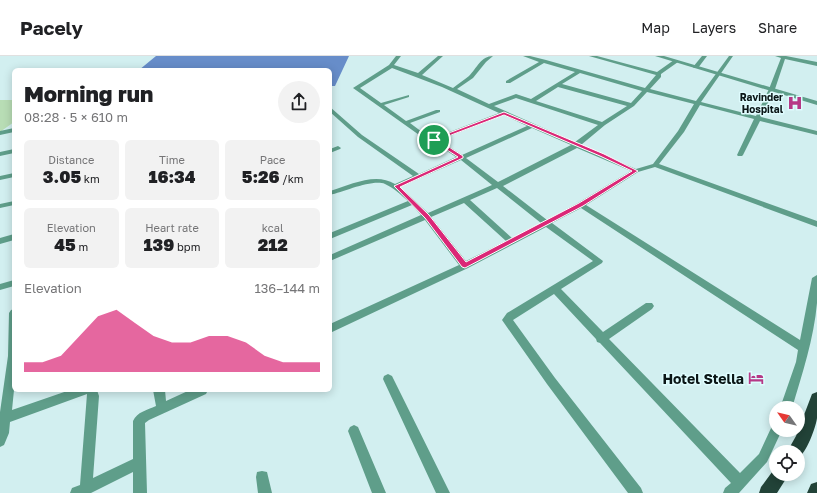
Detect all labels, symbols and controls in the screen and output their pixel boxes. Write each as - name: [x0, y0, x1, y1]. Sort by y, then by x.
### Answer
- text: Pacely: [20, 16, 83, 39]
- text: Map: [641, 19, 670, 36]
- text: Layers: [692, 19, 736, 36]
- text: Share: [758, 19, 797, 36]
- text: Morning run: [24, 80, 153, 107]
- button: share: [278, 81, 320, 123]
- place label: Ravinder Hospital: [740, 91, 784, 115]
- hospital icon: Ravinder Hospital: [786, 94, 804, 112]
- text: 08:28 · 5 × 610 m: [24, 109, 128, 125]
- pin: [417, 123, 451, 157]
- icon: arrive: [423, 129, 445, 151]
- text: Distance: [48, 153, 94, 166]
- text: Time: [159, 153, 185, 166]
- text: Pace: [260, 153, 286, 166]
- text: 3.05: [43, 166, 81, 187]
- text: 16:34: [148, 166, 196, 187]
- text: 5:26: [242, 166, 280, 187]
- text: km: [81, 172, 100, 185]
- text: /km: [280, 172, 304, 185]
- text: Elevation: [47, 221, 96, 234]
- text: Heart rate: [145, 221, 199, 234]
- text: kcal: [262, 221, 284, 234]
- text: 45: [54, 234, 76, 255]
- text: 139: [144, 234, 174, 255]
- text: 212: [258, 234, 288, 255]
- text: m: [76, 240, 88, 253]
- text: bpm: [174, 240, 200, 253]
- text: Elevation: [24, 280, 82, 296]
- text: 136–144 m: [254, 280, 320, 296]
- hotel icon: Hotel Stella: [747, 369, 765, 387]
- place label: Hotel Stella: [662, 370, 744, 387]
- north arrow: [769, 401, 805, 437]
- map controls: [769, 401, 805, 481]
- button: locate: [769, 445, 805, 481]

